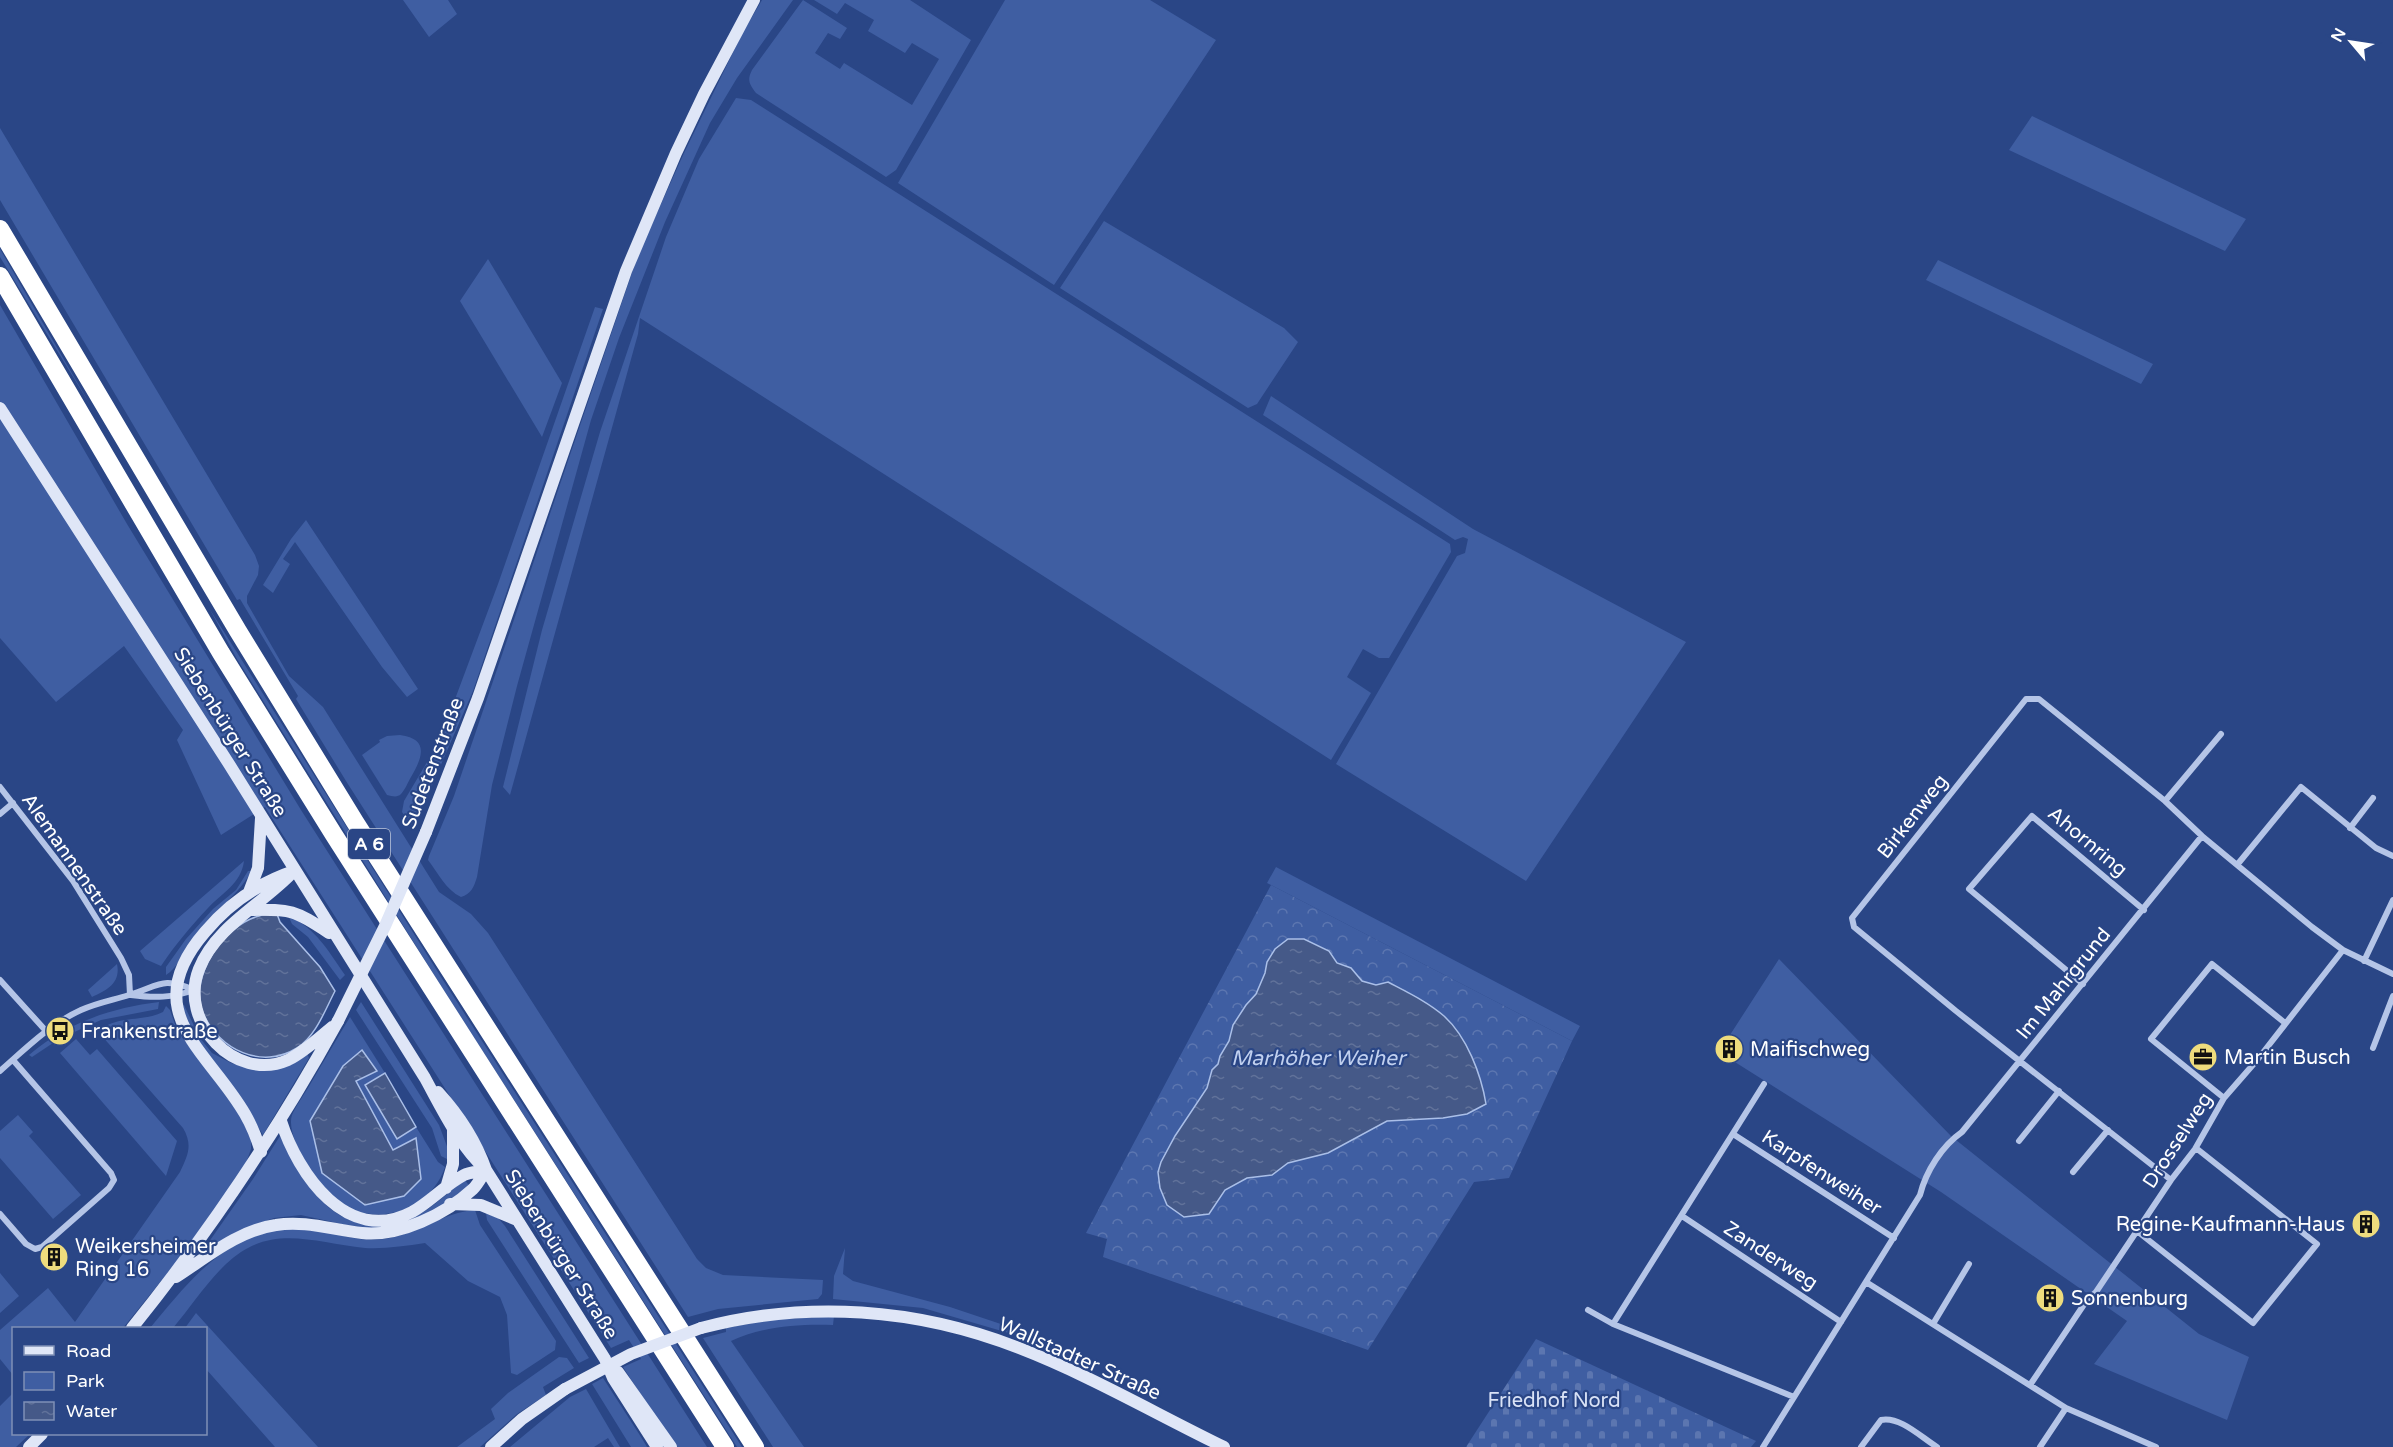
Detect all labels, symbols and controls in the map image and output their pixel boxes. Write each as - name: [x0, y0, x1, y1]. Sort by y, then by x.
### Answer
- north arrow: [2321, 12, 2381, 72]
- text: N: [2327, 25, 2351, 46]
- street label: Siebenbürger Straße: [168, 643, 292, 822]
- street label: Sudetenstraße: [397, 694, 469, 832]
- street label: Birkenweg: [1873, 770, 1953, 863]
- street label: Alemannenstraße: [16, 789, 132, 940]
- street label: Ahornring: [2043, 802, 2132, 882]
- road number: A 6: [348, 829, 390, 859]
- street label: Im Mahrgrund: [2012, 923, 2116, 1044]
- bus stop icon: Frankenstraße: [44, 1015, 76, 1047]
- place label: Frankenstraße: [81, 1020, 217, 1044]
- building icon: Maifischweg: [1713, 1033, 1745, 1065]
- place label: Maifischweg: [1750, 1038, 1870, 1062]
- office icon: Martin Busch: [2187, 1041, 2219, 1073]
- water label: Marhöher Weiher: [1231, 1046, 1408, 1071]
- place label: Martin Busch: [2224, 1046, 2351, 1070]
- street label: Drosselweg: [2138, 1088, 2218, 1193]
- street label: Karpfenweiher: [1757, 1125, 1886, 1221]
- street label: Siebenbürger Straße: [499, 1165, 623, 1344]
- building icon: Regine-Kaufmann-Haus: [2350, 1208, 2382, 1240]
- place label: Regine-Kaufmann-Haus: [2116, 1213, 2345, 1237]
- street label: Zanderweg: [1719, 1217, 1822, 1295]
- place label: Weikersheimer Ring 16: [75, 1235, 216, 1282]
- building icon: Weikersheimer Ring 16: [38, 1241, 70, 1273]
- building icon: Sonnenburg: [2034, 1282, 2066, 1314]
- place label: Sonnenburg: [2071, 1287, 2188, 1311]
- street label: Wallstadter Straße: [995, 1312, 1165, 1406]
- legend: [12, 1327, 207, 1435]
- text: Road: [66, 1340, 111, 1362]
- text: Park: [66, 1370, 105, 1392]
- park label: Friedhof Nord: [1487, 1389, 1621, 1413]
- text: Water: [66, 1400, 117, 1422]

